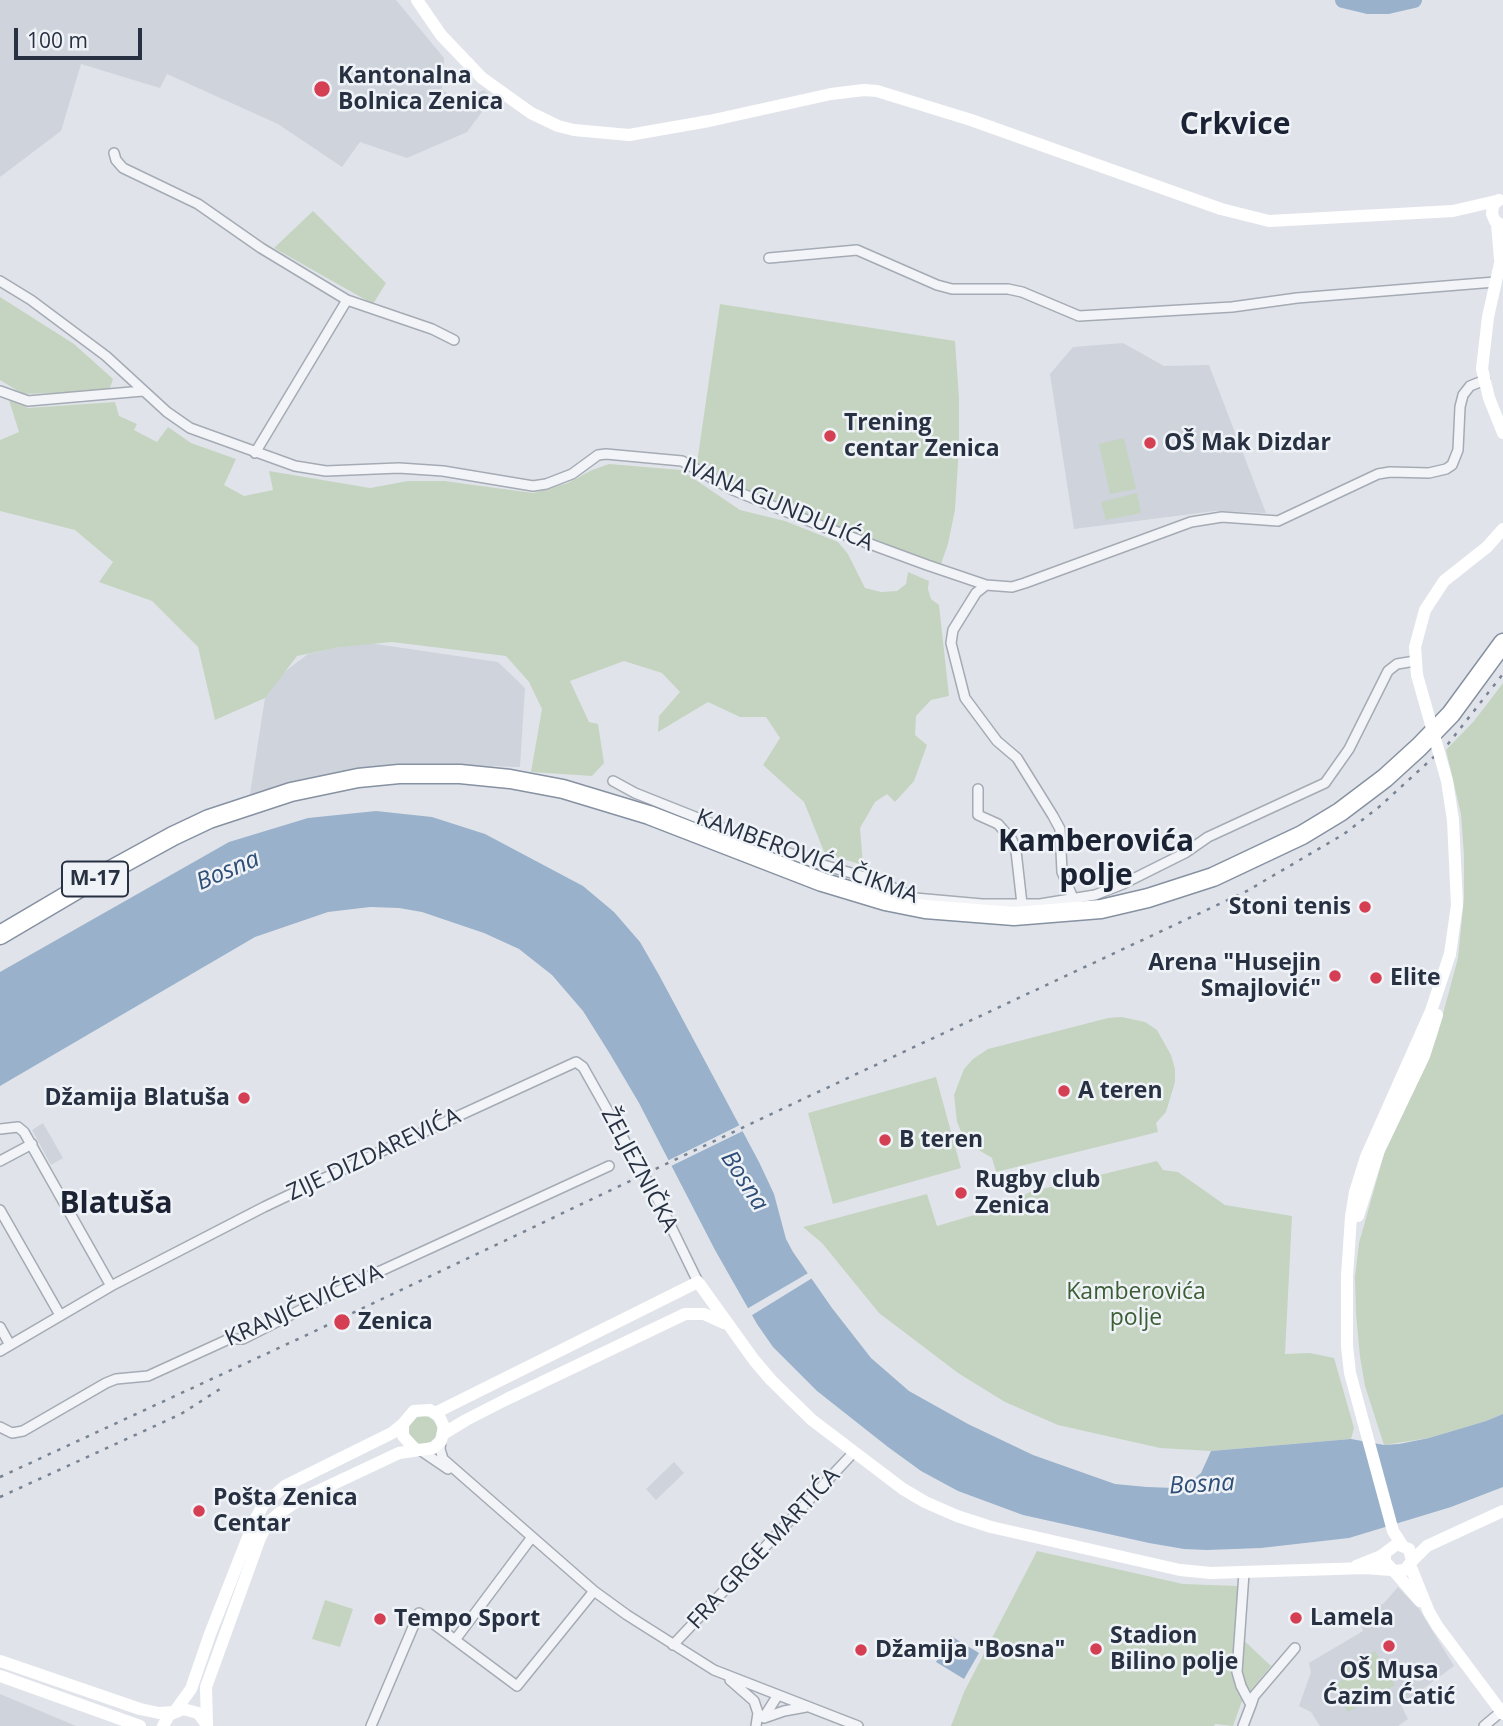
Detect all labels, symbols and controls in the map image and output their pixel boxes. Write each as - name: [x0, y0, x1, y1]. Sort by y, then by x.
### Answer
- scale bar: [18, 14, 145, 58]
- text: 100 m: [27, 26, 88, 54]
- place label: Kantonalna Bolnica Zenica: [338, 62, 503, 116]
- marker: Kantonalna Bolnica Zenica: [312, 79, 332, 99]
- district label: Crkvice: [1180, 107, 1290, 143]
- place label: Trening centar Zenica: [844, 409, 1000, 463]
- marker: Trening centar Zenica: [822, 428, 838, 444]
- place label: OŠ Mak Dizdar: [1164, 429, 1331, 457]
- marker: OŠ Mak Dizdar: [1142, 435, 1158, 451]
- street label: IVANA GUNDULIĆA: [679, 452, 877, 558]
- street label: KAMBEROVIĆA ČIKMA: [692, 804, 922, 910]
- district label: Kamberovića polje: [998, 824, 1194, 894]
- water label: Bosna: [192, 845, 264, 897]
- road number: M-17: [62, 862, 128, 896]
- place label: Stoni tenis: [1229, 893, 1351, 921]
- marker: Stoni tenis: [1357, 899, 1373, 915]
- place label: Arena "Husejin Smajlović": [1148, 949, 1321, 1003]
- place label: Elite: [1390, 964, 1440, 992]
- marker: Arena "Husejin Smajlović": [1327, 968, 1343, 984]
- marker: Elite: [1368, 970, 1384, 986]
- place label: A teren: [1078, 1077, 1163, 1105]
- marker: A teren: [1056, 1083, 1072, 1099]
- place label: Džamija Blatuša: [45, 1084, 230, 1112]
- marker: Džamija Blatuša: [236, 1090, 252, 1106]
- street label: ZIJE DIZDAREVIĆA: [283, 1103, 465, 1207]
- street label: ŽELJEZNIČKA: [595, 1103, 683, 1237]
- place label: B teren: [899, 1126, 983, 1154]
- marker: B teren: [877, 1132, 893, 1148]
- water label: Bosna: [714, 1146, 774, 1216]
- place label: Rugby club Zenica: [975, 1166, 1100, 1220]
- marker: Rugby club Zenica: [953, 1185, 969, 1201]
- district label: Blatuša: [59, 1186, 173, 1222]
- street label: KRANJČEVIĆEVA: [221, 1259, 387, 1353]
- park label: Kamberovića polje: [1066, 1278, 1206, 1332]
- place label: Zenica: [358, 1308, 433, 1336]
- marker: Zenica: [332, 1312, 352, 1332]
- street label: FRA GRGE MARTIĆA: [682, 1463, 846, 1635]
- water label: Bosna: [1168, 1469, 1236, 1501]
- place label: Pošta Zenica Centar: [213, 1484, 358, 1538]
- marker: Pošta Zenica Centar: [191, 1503, 207, 1519]
- place label: Lamela: [1310, 1604, 1394, 1632]
- place label: Tempo Sport: [394, 1605, 540, 1633]
- marker: Lamela: [1288, 1610, 1304, 1626]
- marker: Tempo Sport: [372, 1611, 388, 1627]
- place label: Stadion Bilino polje: [1110, 1622, 1238, 1676]
- place label: Džamija "Bosna": [875, 1636, 1065, 1664]
- marker: OŠ Musa Ćazim Ćatić: [1381, 1638, 1397, 1654]
- marker: Stadion Bilino polje: [1088, 1641, 1104, 1657]
- marker: Džamija "Bosna": [853, 1642, 869, 1658]
- place label: OŠ Musa Ćazim Ćatić: [1323, 1657, 1455, 1711]

